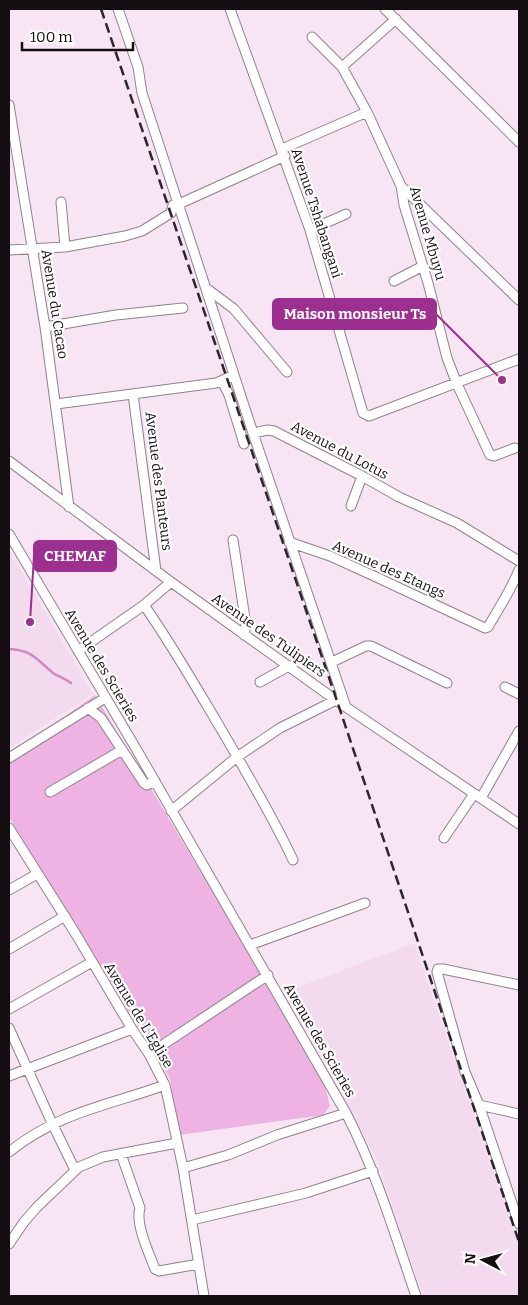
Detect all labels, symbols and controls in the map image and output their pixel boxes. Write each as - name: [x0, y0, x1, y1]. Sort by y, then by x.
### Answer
- scale bar: [22, 20, 134, 52]
- text: 100 m: [30, 28, 73, 46]
- street label: Avenue Tshabangani: [287, 146, 346, 280]
- street label: Avenue Mbuyu: [406, 184, 449, 282]
- street label: Avenue du Cacao: [37, 248, 72, 360]
- callout: Maison monsieur Ts: [273, 299, 436, 329]
- text: Maison monsieur Ts: [284, 305, 426, 323]
- street label: Avenue des Planteurs: [142, 411, 175, 552]
- street label: Avenue du Lotus: [288, 418, 391, 483]
- street label: Avenue des Etangs: [330, 537, 448, 602]
- callout: CHEMAF: [34, 541, 116, 571]
- text: CHEMAF: [44, 547, 107, 565]
- street label: Avenue des Tulipiers: [208, 590, 329, 681]
- street label: Avenue des Scieries: [61, 606, 142, 725]
- street label: Avenue de L'Eglise: [100, 959, 177, 1071]
- street label: Avenue des Scieries: [280, 980, 359, 1100]
- north arrow: [458, 1235, 508, 1285]
- text: N: [462, 1252, 480, 1265]

